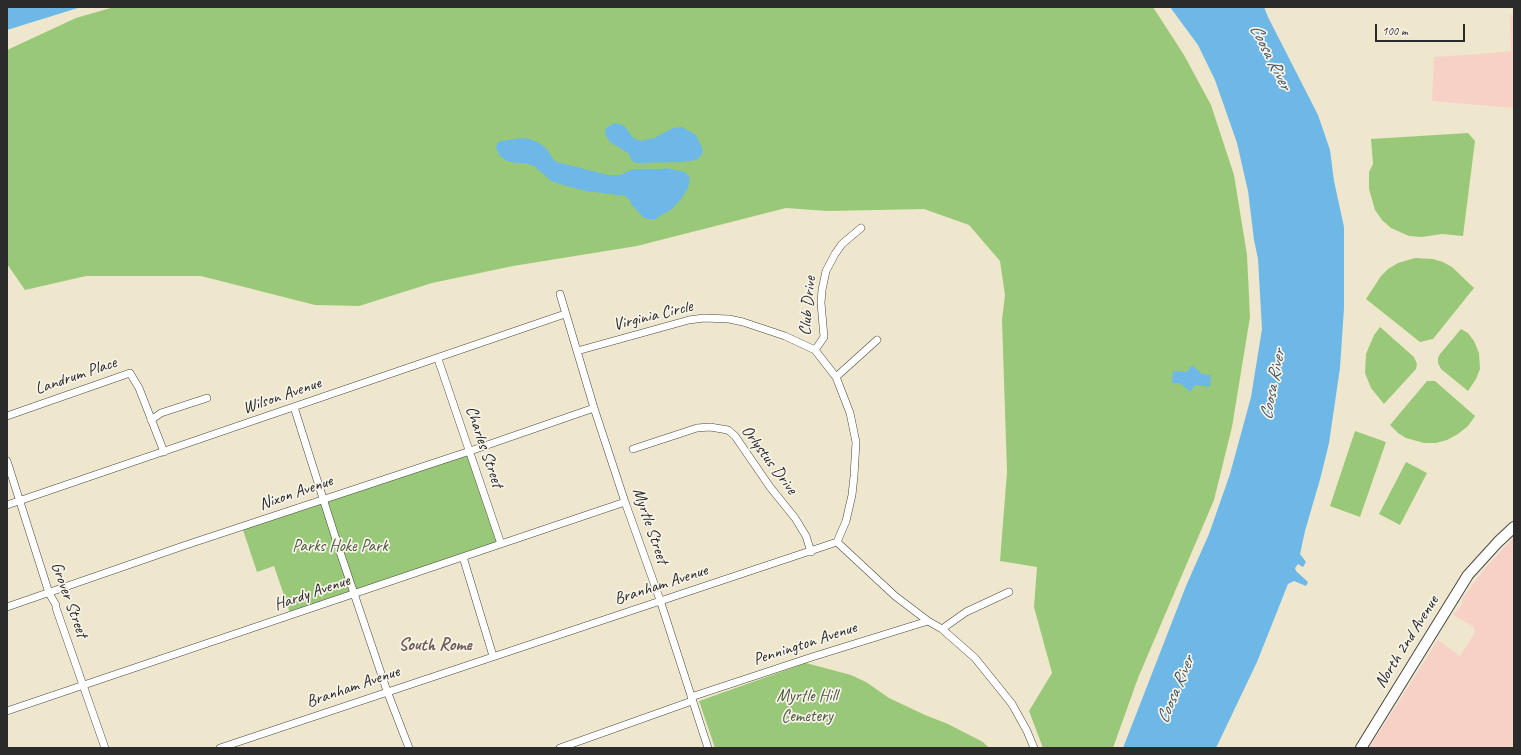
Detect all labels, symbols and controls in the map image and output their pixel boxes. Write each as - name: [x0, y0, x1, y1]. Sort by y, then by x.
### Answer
- scale bar: [1377, 16, 1467, 42]
- water label: Coosa River: [1244, 21, 1296, 93]
- text: 100 m: [1382, 23, 1408, 39]
- street label: Club Drive: [795, 276, 821, 336]
- street label: Virginia Circle: [611, 296, 695, 336]
- water label: Coosa River: [1256, 348, 1290, 422]
- street label: Landrum Place: [33, 353, 119, 399]
- street label: Wilson Avenue: [240, 373, 324, 419]
- street label: Charles Street: [461, 404, 507, 490]
- street label: Orlystus Drive: [736, 421, 802, 499]
- street label: Nixon Avenue: [257, 471, 335, 515]
- street label: Myrtle Street: [627, 485, 673, 567]
- park label: Parks Hoke Park: [292, 537, 388, 557]
- street label: Grover Street: [46, 559, 92, 641]
- street label: Branham Avenue: [612, 560, 710, 610]
- street label: Hardy Avenue: [271, 571, 353, 615]
- street label: North 2nd Avenue: [1371, 592, 1443, 692]
- street label: Pennington Avenue: [751, 618, 859, 670]
- district label: South Rome: [399, 634, 471, 656]
- water label: Coosa River: [1152, 653, 1200, 727]
- street label: Branham Avenue: [304, 662, 402, 712]
- park label: Myrtle Hill Cemetery: [777, 687, 837, 727]

